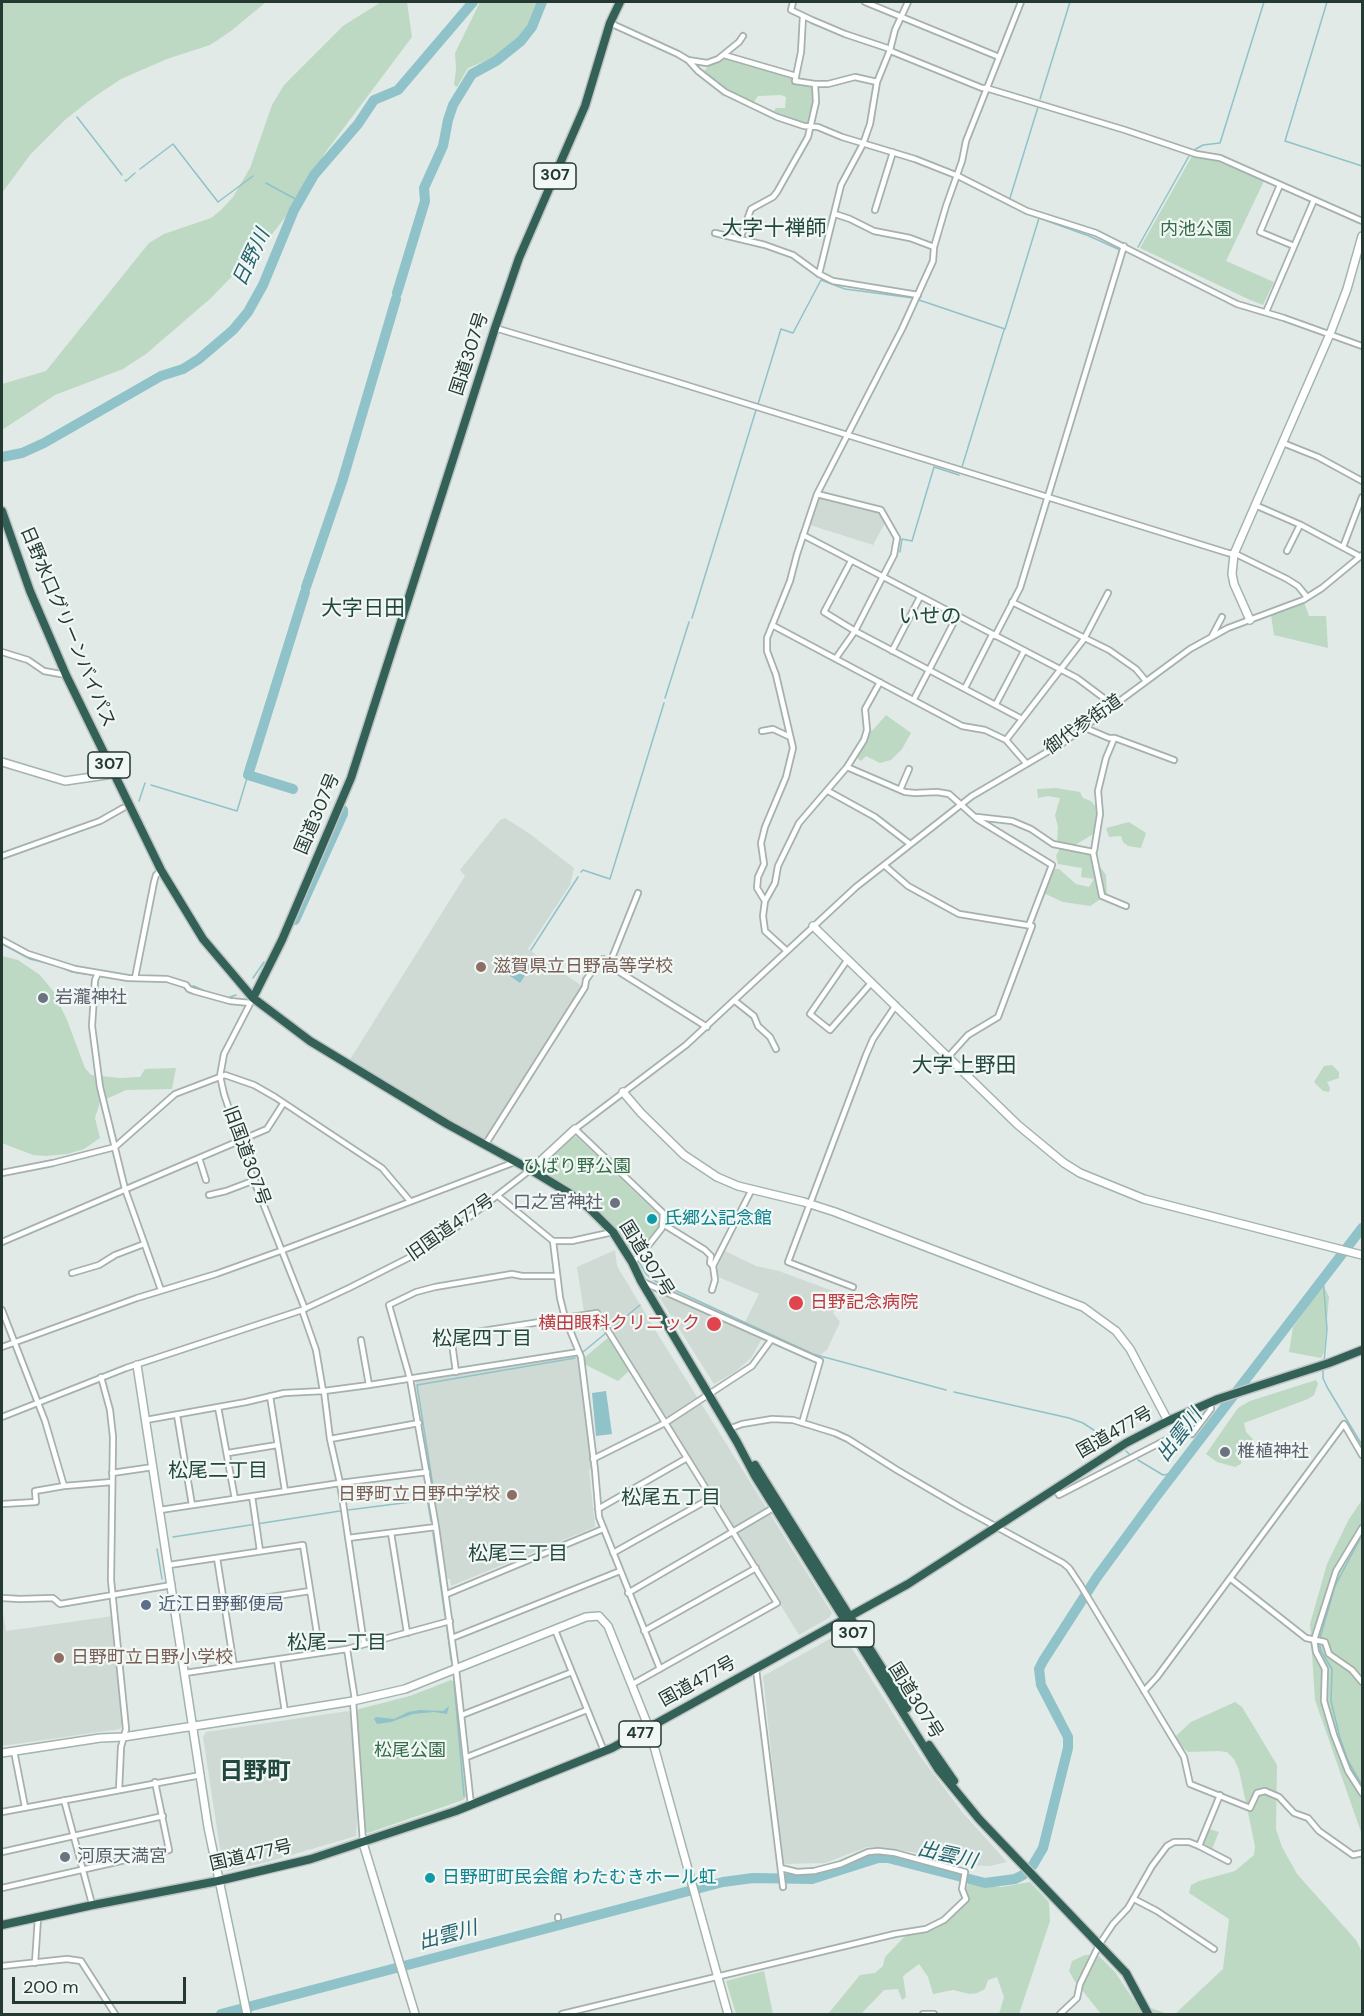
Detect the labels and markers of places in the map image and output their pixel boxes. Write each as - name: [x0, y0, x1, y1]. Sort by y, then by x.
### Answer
- place label: 滋賀県立日野高等学校: [493, 956, 673, 978]
- marker: 滋賀県立日野高等学校: [474, 960, 488, 974]
- place label: 岩瀧神社: [55, 987, 127, 1009]
- marker: 岩瀧神社: [36, 991, 50, 1005]
- place label: 口之宮神社: [513, 1192, 603, 1214]
- marker: 口之宮神社: [608, 1196, 622, 1210]
- place label: 氏郷公記念館: [664, 1208, 772, 1230]
- marker: 氏郷公記念館: [645, 1212, 659, 1226]
- place label: 日野記念病院: [810, 1292, 918, 1314]
- marker: 日野記念病院: [787, 1294, 805, 1312]
- place label: 横田眼科クリニック: [538, 1313, 700, 1335]
- marker: 横田眼科クリニック: [705, 1315, 723, 1333]
- place label: 椎植神社: [1237, 1441, 1309, 1463]
- marker: 椎植神社: [1218, 1445, 1232, 1459]
- place label: 日野町立日野中学校: [338, 1484, 500, 1506]
- marker: 日野町立日野中学校: [505, 1488, 519, 1502]
- place label: 近江日野郵便局: [158, 1594, 284, 1616]
- marker: 近江日野郵便局: [139, 1598, 153, 1612]
- place label: 日野町立日野小学校: [71, 1647, 233, 1669]
- marker: 日野町立日野小学校: [52, 1651, 66, 1665]
- place label: 河原天満宮: [77, 1846, 167, 1868]
- marker: 河原天満宮: [58, 1850, 72, 1864]
- place label: 日野町町民会館 わたむきホール虹: [442, 1867, 717, 1889]
- marker: 日野町町民会館 わたむきホール虹: [423, 1871, 437, 1885]

